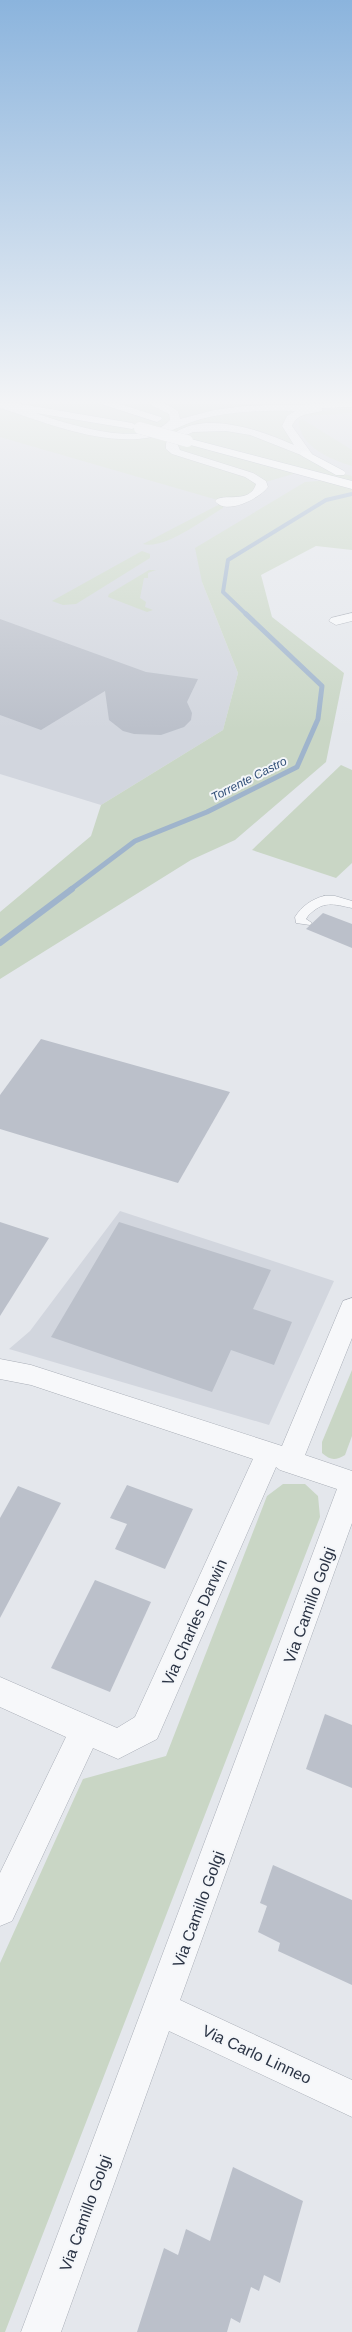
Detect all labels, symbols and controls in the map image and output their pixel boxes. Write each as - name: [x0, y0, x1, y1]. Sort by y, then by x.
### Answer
- water label: Torrente Castro: [209, 754, 289, 804]
- street label: Via Camillo Golgi: [281, 1545, 338, 1666]
- street label: Via Charles Darwin: [159, 1556, 230, 1688]
- street label: Via Camillo Golgi: [170, 1849, 227, 1970]
- street label: Via Carlo Linneo: [200, 2022, 314, 2087]
- street label: Via Camillo Golgi: [57, 2153, 114, 2274]

